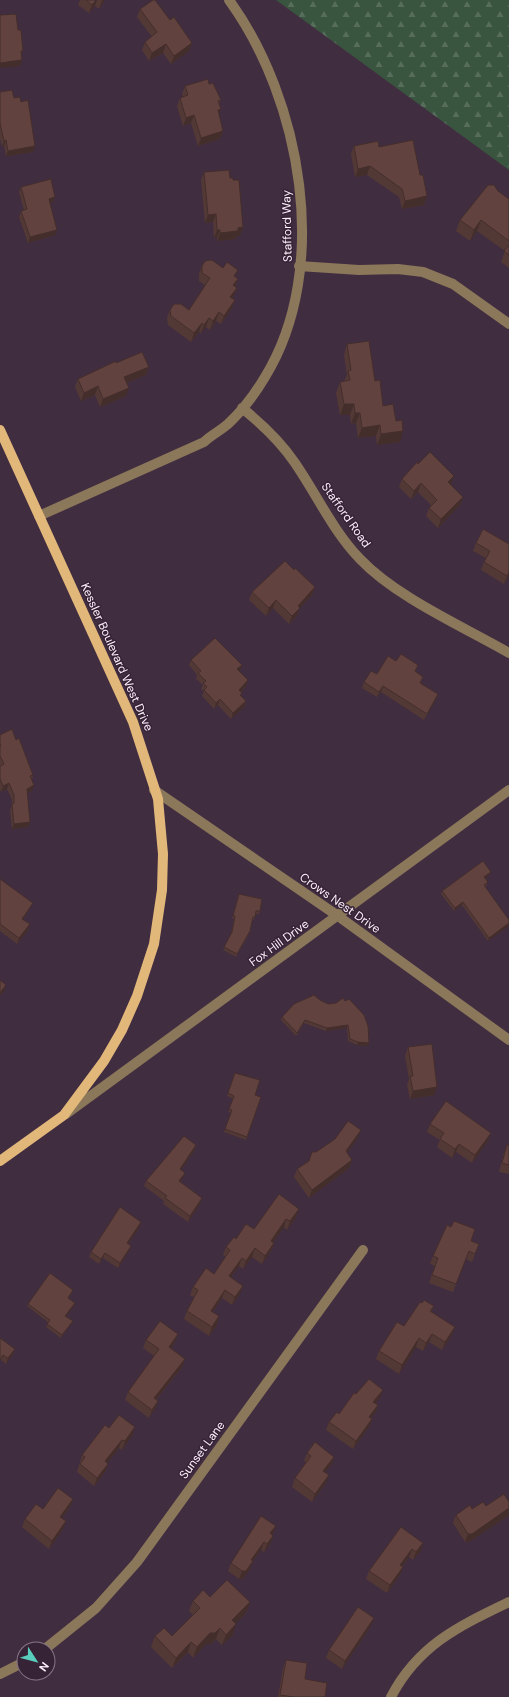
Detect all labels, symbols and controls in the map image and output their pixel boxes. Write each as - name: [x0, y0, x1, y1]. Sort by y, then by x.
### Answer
- street label: Stafford Way: [278, 189, 296, 262]
- street label: Stafford Road: [318, 479, 374, 551]
- street label: Kessler Boulevard West Drive: [77, 580, 157, 734]
- street label: Crows Nest Drive: [296, 869, 384, 937]
- street label: Fox Hill Drive: [246, 916, 312, 970]
- street label: Sunset Lane: [176, 1418, 229, 1482]
- north arrow: [16, 1641, 56, 1681]
- text: N: [36, 1660, 52, 1674]

